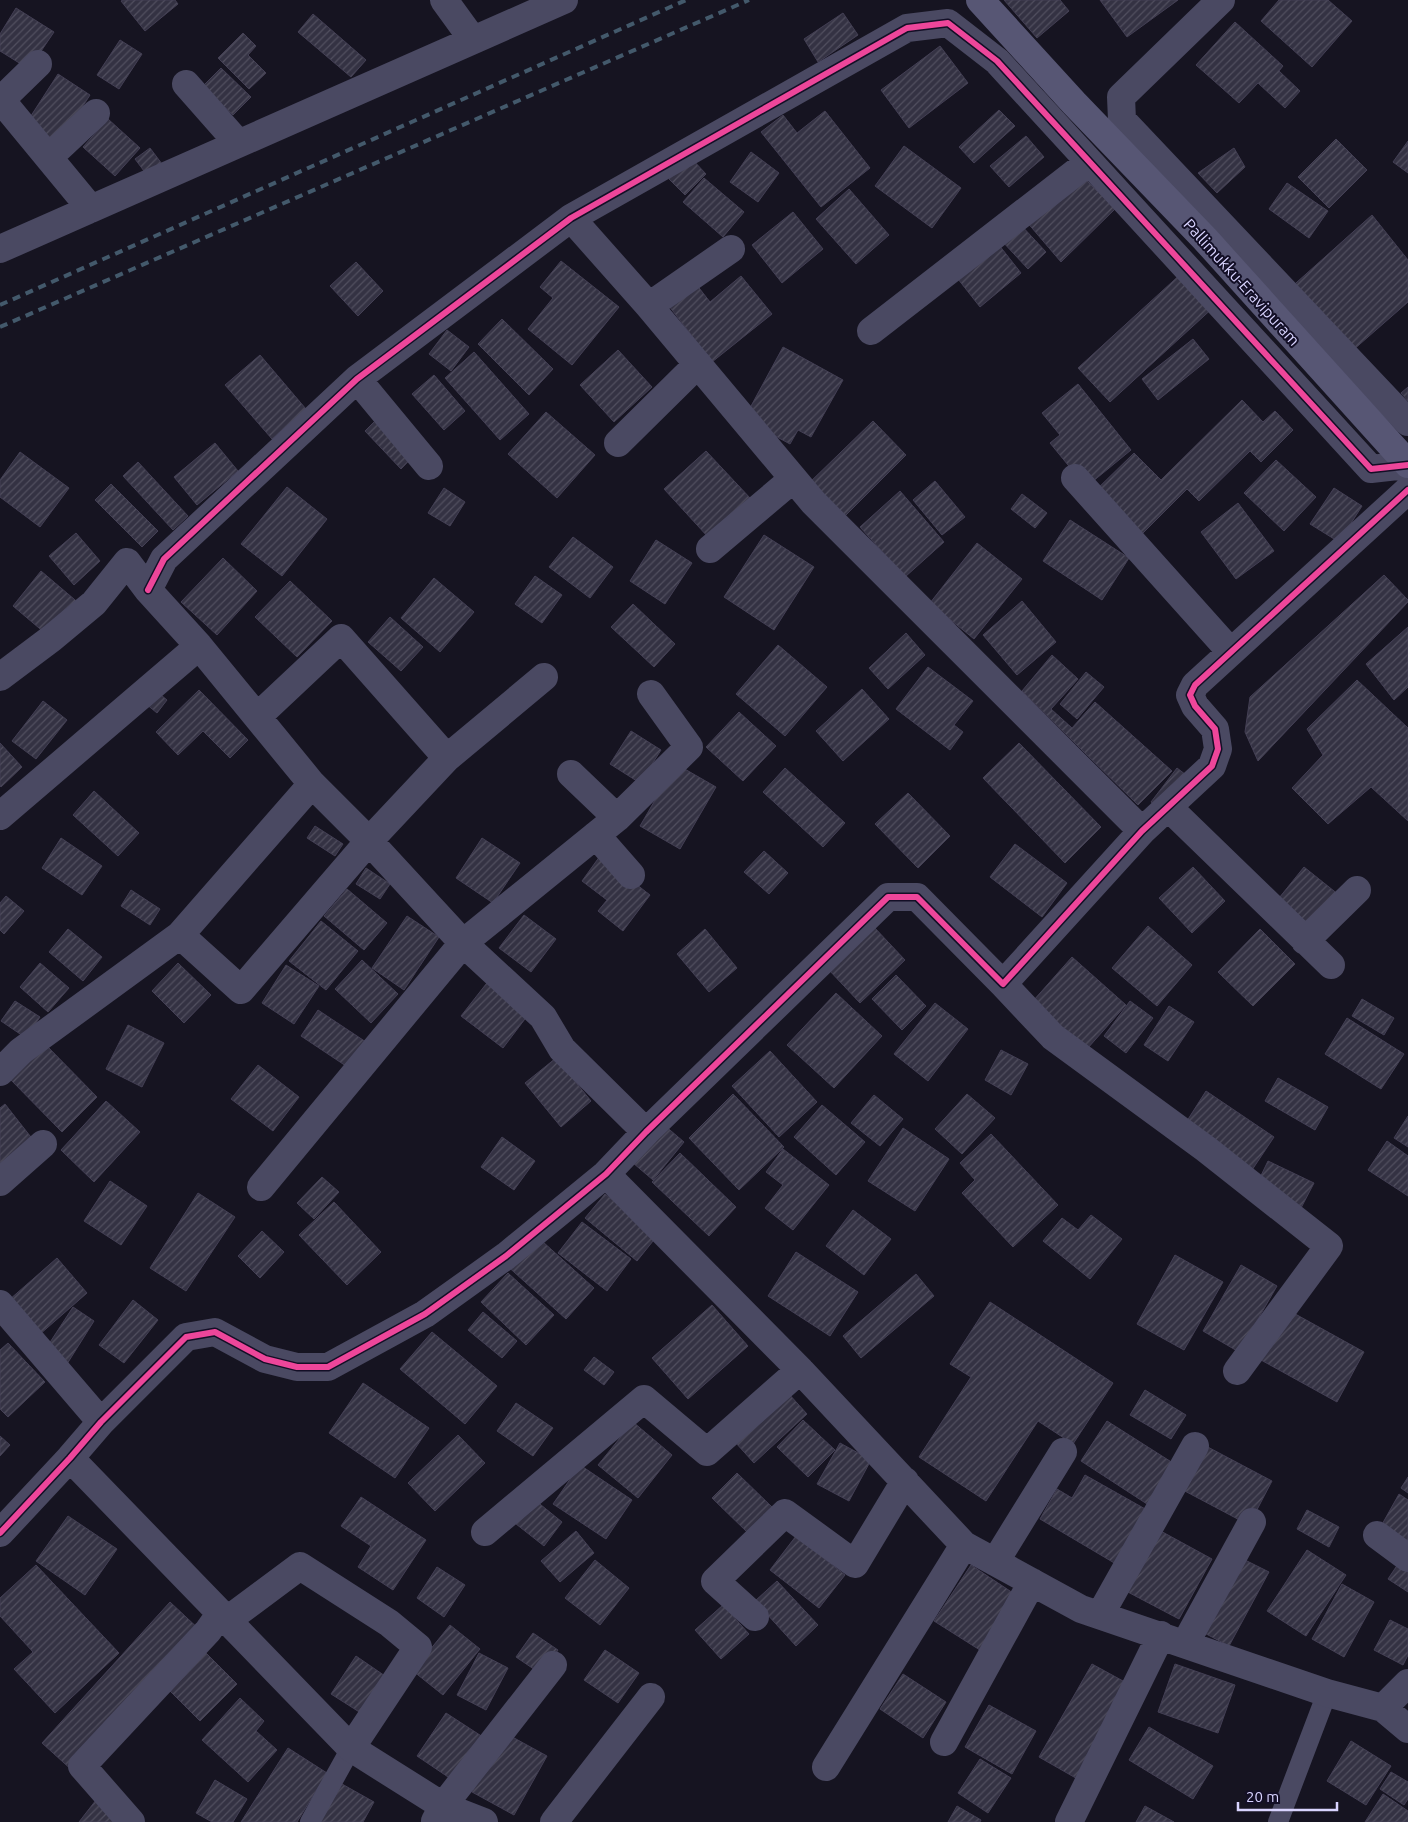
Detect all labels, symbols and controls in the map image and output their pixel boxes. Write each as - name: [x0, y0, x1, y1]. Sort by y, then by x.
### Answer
- street label: Pallimukku-Eravipuram: [1180, 215, 1304, 349]
- scale bar: [1238, 1780, 1337, 1812]
- text: 20 m: [1246, 1788, 1279, 1805]

